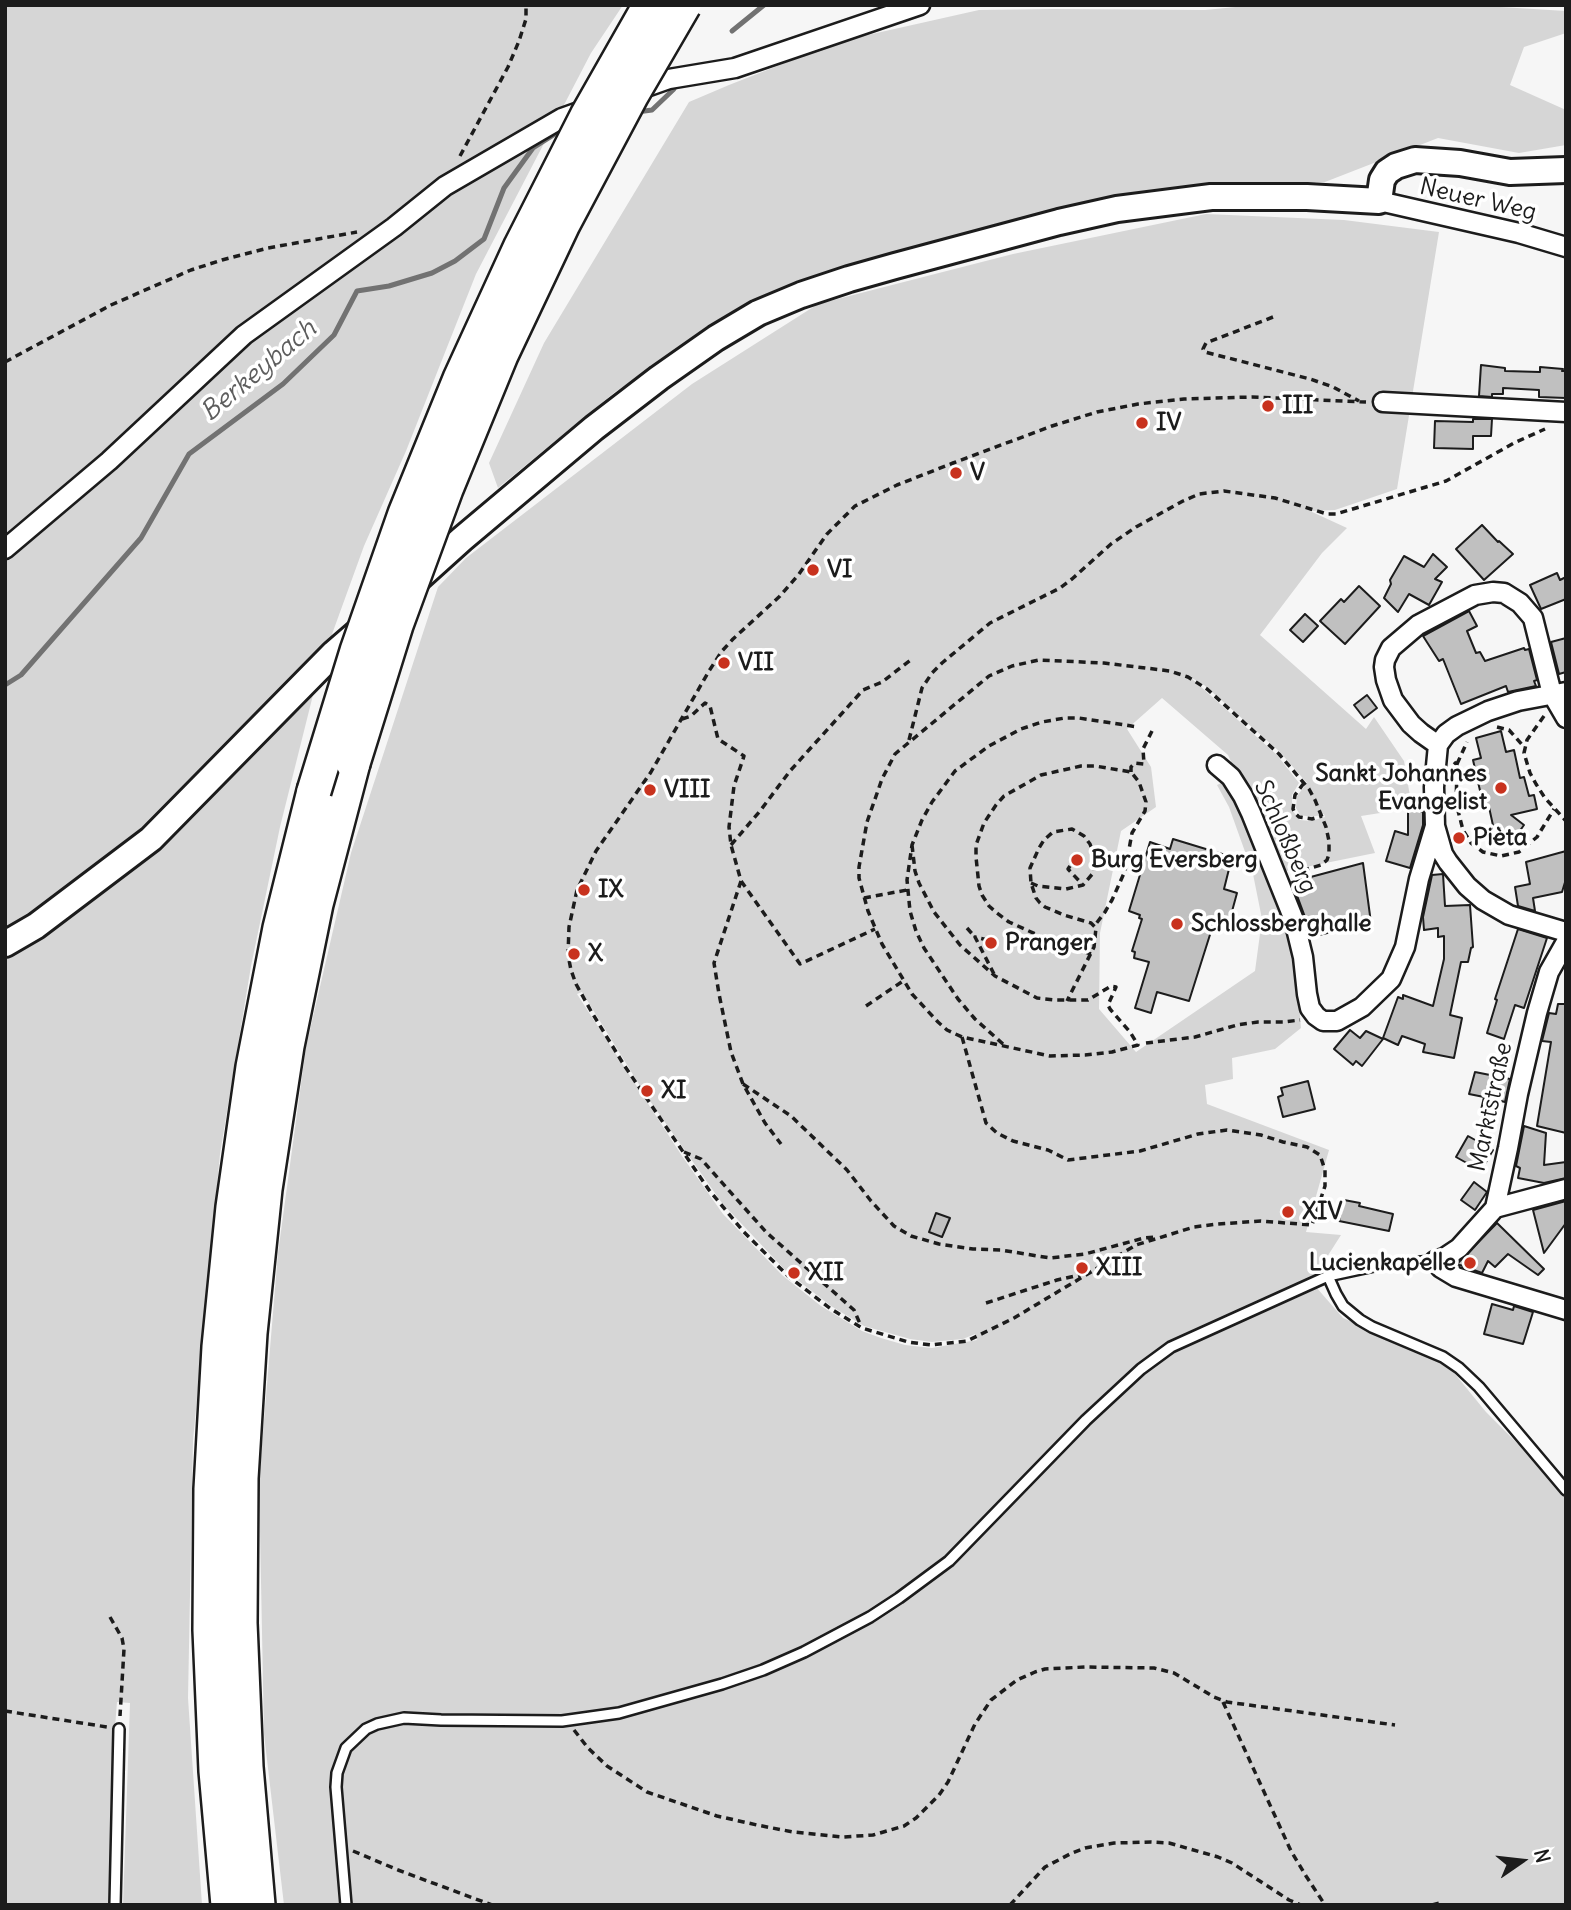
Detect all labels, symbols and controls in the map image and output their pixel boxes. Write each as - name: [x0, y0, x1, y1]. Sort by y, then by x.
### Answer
- street label: Neuer Weg: [1417, 173, 1539, 227]
- water label: Berkeybach: [195, 314, 323, 428]
- place label: III: [1282, 392, 1313, 420]
- marker: III: [1260, 398, 1276, 414]
- place label: IV: [1156, 409, 1181, 437]
- marker: IV: [1134, 415, 1150, 431]
- place label: V: [970, 459, 985, 487]
- marker: V: [948, 465, 964, 481]
- place label: VI: [827, 556, 852, 584]
- marker: VI: [805, 562, 821, 578]
- place label: VII: [738, 649, 774, 677]
- marker: VII: [716, 655, 732, 671]
- place label: Sankt Johannes Evangelist: [1315, 760, 1487, 816]
- place label: VIII: [664, 776, 710, 804]
- street label: Schloßberg: [1247, 776, 1323, 898]
- marker: Sankt Johannes Evangelist: [1493, 780, 1509, 796]
- marker: VIII: [642, 782, 658, 798]
- place label: Pièta: [1473, 824, 1528, 852]
- marker: Pièta: [1451, 830, 1467, 846]
- place label: Burg Eversberg: [1091, 846, 1258, 874]
- marker: Burg Eversberg: [1069, 852, 1085, 868]
- place label: IX: [598, 876, 623, 904]
- marker: IX: [576, 882, 592, 898]
- place label: Schlossberghalle: [1191, 910, 1371, 938]
- marker: Schlossberghalle: [1169, 916, 1185, 932]
- place label: Pranger: [1005, 929, 1093, 957]
- marker: Pranger: [983, 935, 999, 951]
- place label: X: [588, 940, 603, 968]
- marker: X: [566, 946, 582, 962]
- street label: Marktstraße: [1463, 1040, 1519, 1174]
- place label: XI: [661, 1077, 686, 1105]
- marker: XI: [639, 1083, 655, 1099]
- place label: XIV: [1302, 1198, 1342, 1226]
- marker: XIV: [1280, 1204, 1296, 1220]
- place label: Lucienkapelle: [1309, 1249, 1456, 1277]
- place label: XIII: [1096, 1254, 1142, 1282]
- marker: Lucienkapelle: [1462, 1255, 1478, 1271]
- place label: XII: [808, 1259, 844, 1287]
- marker: XIII: [1074, 1260, 1090, 1276]
- marker: XII: [786, 1265, 802, 1281]
- north arrow: [1487, 1826, 1557, 1896]
- text: N: [1529, 1847, 1556, 1865]

